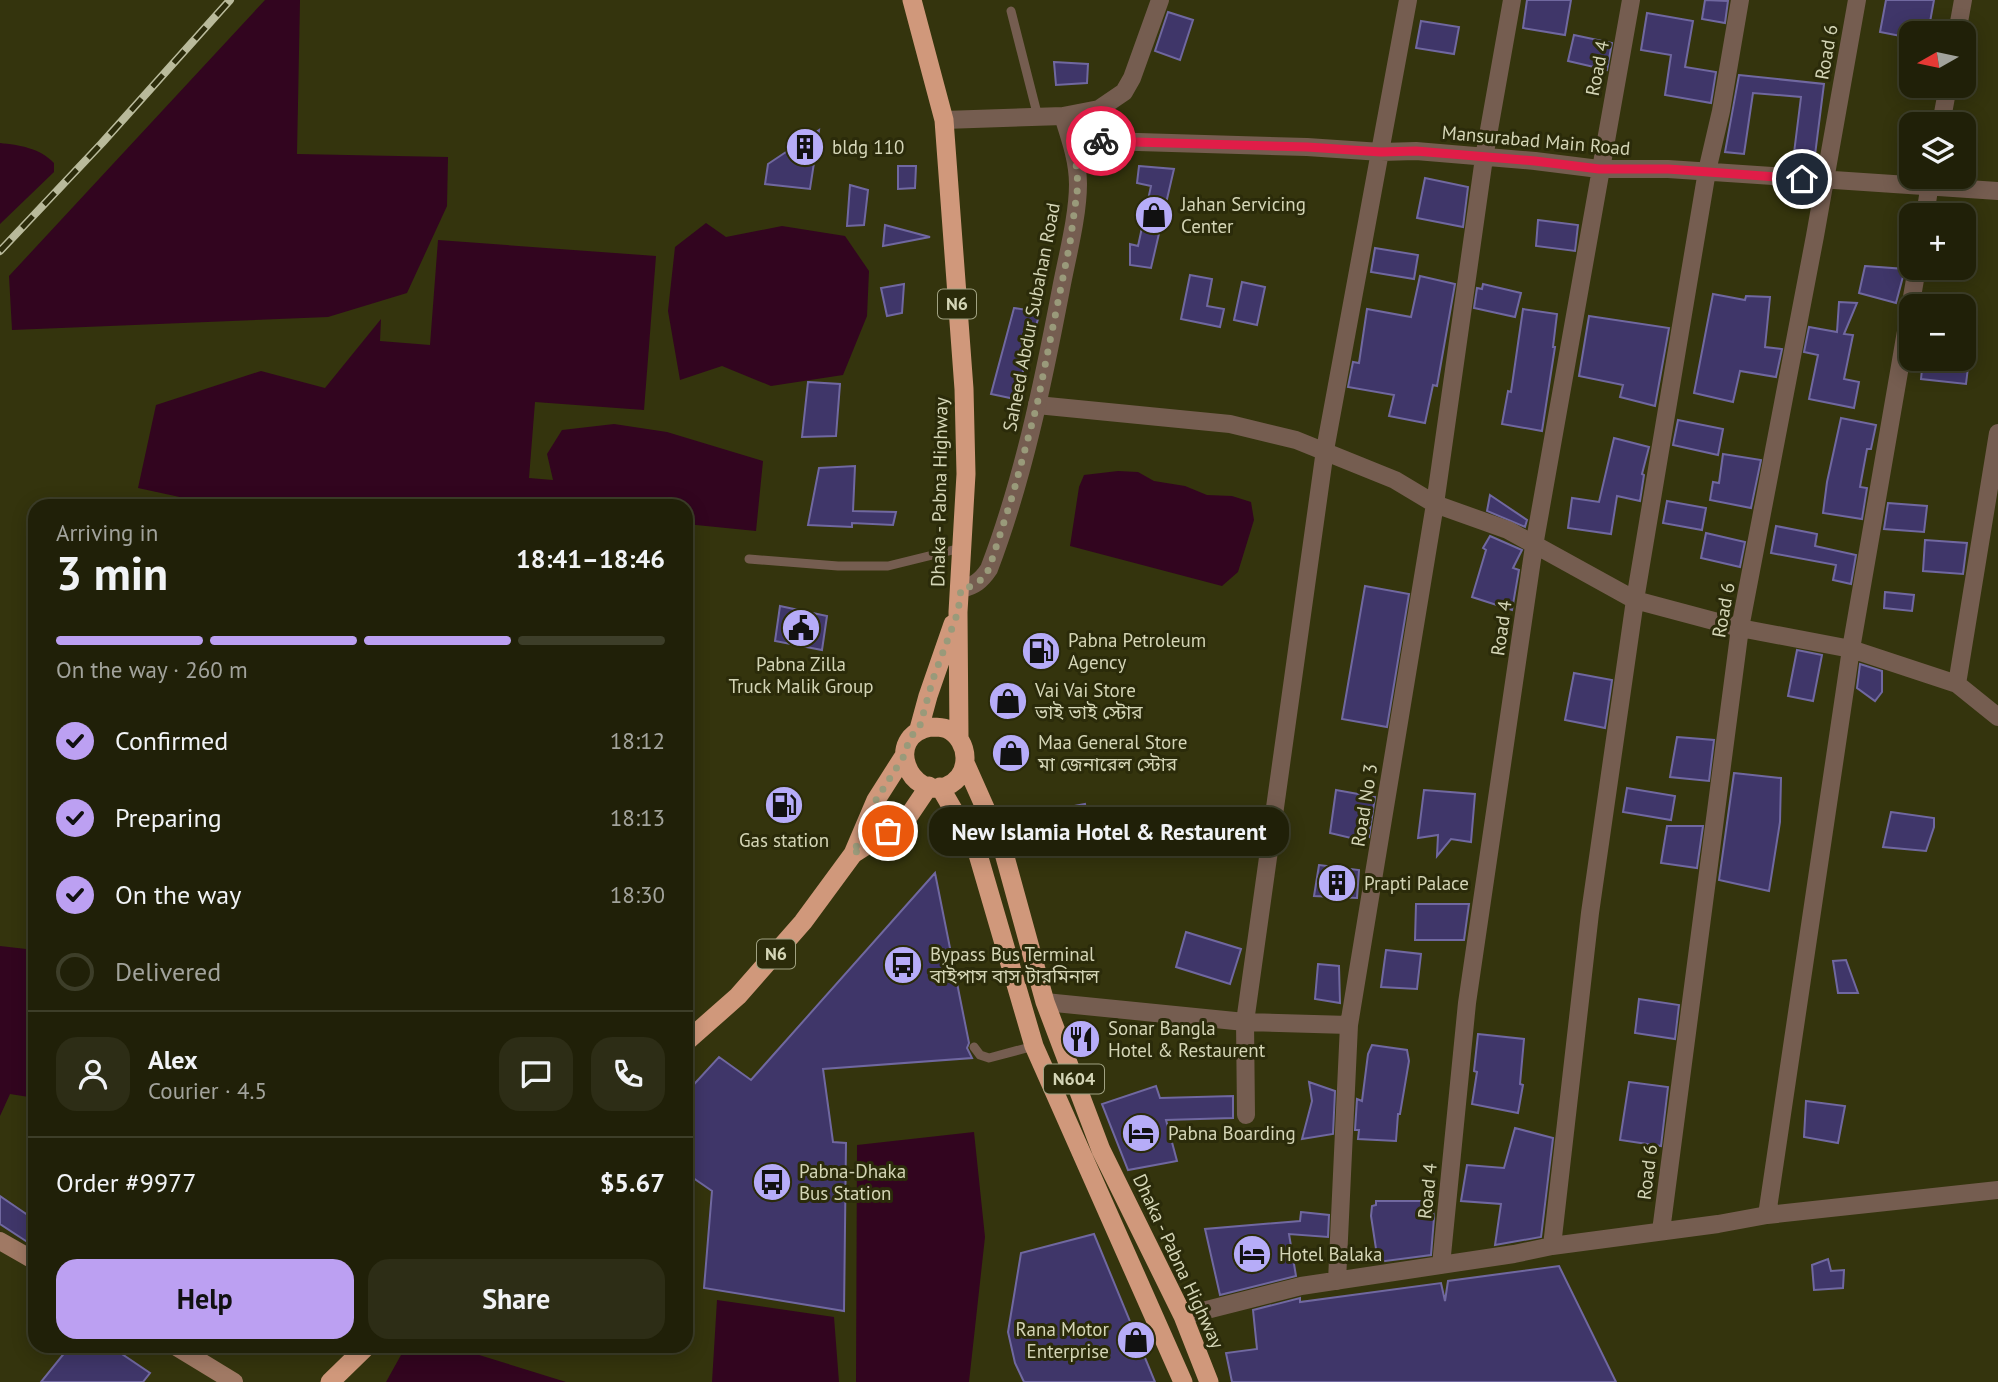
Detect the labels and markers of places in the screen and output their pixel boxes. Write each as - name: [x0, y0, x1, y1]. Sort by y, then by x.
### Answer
- building icon: bldg 110: [784, 126, 826, 168]
- place label: bldg 110: [832, 135, 904, 159]
- pin: [1772, 149, 1832, 209]
- place label: Jahan Servicing Center: [1180, 192, 1306, 238]
- shop icon: Jahan Servicing Center: [1133, 194, 1175, 236]
- public building icon: Pabna Zilla Truck Malik Group: [780, 607, 822, 649]
- place label: Pabna Petroleum Agency: [1068, 628, 1206, 674]
- fuel station icon: Pabna Petroleum Agency: [1020, 630, 1062, 672]
- place label: Pabna Zilla Truck Malik Group: [729, 652, 873, 698]
- place label: Vai Vai Store ভাই ভাই স্টোর: [1034, 678, 1143, 724]
- shop icon: Vai Vai Store ভাই ভাই স্টোর: [987, 680, 1029, 722]
- place label: Maa General Store মা জেনারেল স্টোর: [1037, 730, 1187, 776]
- shop icon: Maa General Store মা জেনারেল স্টোর: [990, 732, 1032, 774]
- fuel station icon: Gas station: [763, 784, 805, 826]
- pin: [858, 801, 918, 861]
- callout: New Islamia Hotel & Restaurent: [930, 806, 1290, 856]
- place label: Gas station: [739, 828, 829, 852]
- building icon: Prapti Palace: [1316, 862, 1358, 904]
- place label: Prapti Palace: [1364, 871, 1469, 895]
- place label: Bypass Bus Terminal বাইপাস বাস টারমিনাল: [929, 942, 1100, 988]
- bus stop icon: Bypass Bus Terminal বাইপাস বাস টারমিনাল: [882, 944, 924, 986]
- place label: Sonar Bangla Hotel & Restaurent: [1108, 1016, 1266, 1062]
- restaurant icon: Sonar Bangla Hotel & Restaurent: [1060, 1018, 1102, 1060]
- hotel icon: Pabna Boarding: [1120, 1112, 1162, 1154]
- place label: Pabna Boarding: [1168, 1121, 1296, 1145]
- place label: Pabna-Dhaka Bus Station: [799, 1159, 906, 1205]
- bus stop icon: Pabna-Dhaka Bus Station: [751, 1161, 793, 1203]
- hotel icon: Hotel Balaka: [1231, 1233, 1273, 1275]
- place label: Hotel Balaka: [1279, 1242, 1382, 1266]
- place label: Rana Motor Enterprise: [1015, 1317, 1110, 1363]
- shop icon: Rana Motor Enterprise: [1115, 1319, 1157, 1361]

